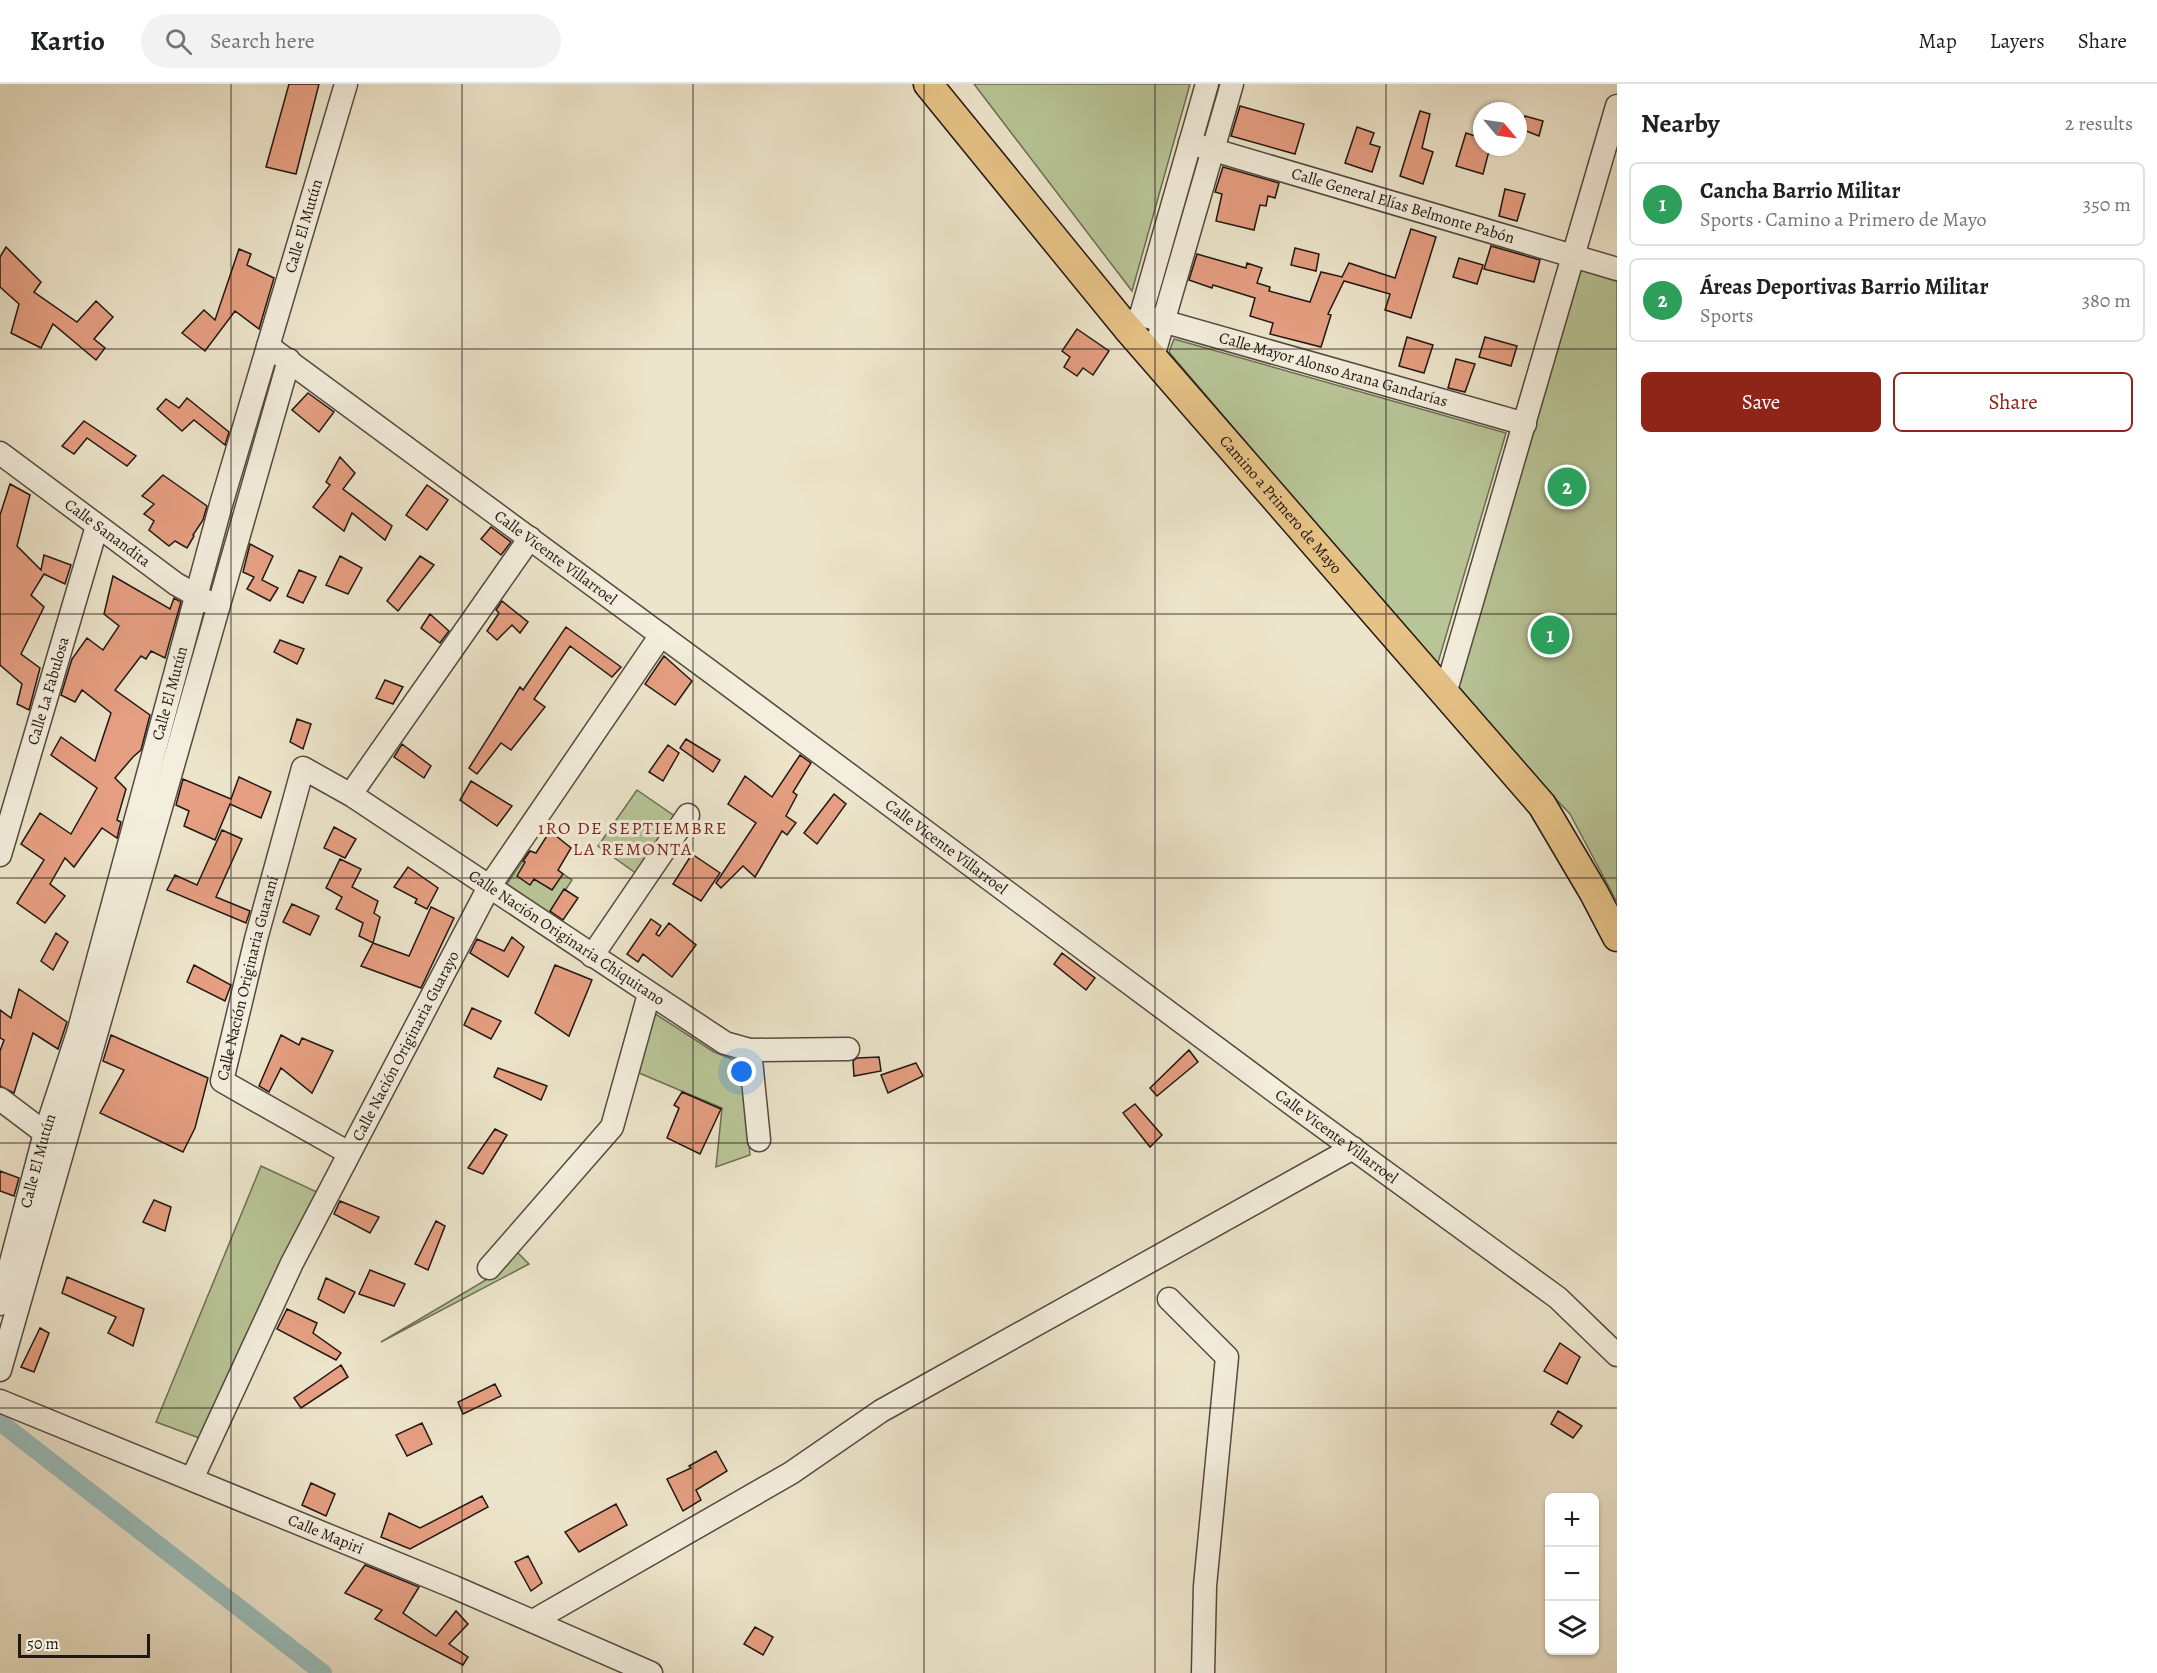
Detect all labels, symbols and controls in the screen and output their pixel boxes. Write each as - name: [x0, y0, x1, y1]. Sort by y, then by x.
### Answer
- search box: [141, 14, 561, 68]
- text: Kartio: [30, 22, 105, 60]
- icon: search: [162, 25, 195, 58]
- text: Search here: [210, 26, 315, 56]
- text: Map: [1918, 27, 1957, 55]
- text: Layers: [1990, 27, 2045, 55]
- text: Share: [2078, 27, 2127, 55]
- north arrow: [1473, 102, 1527, 156]
- text: Nearby: [1641, 106, 1720, 141]
- text: 2 results: [2065, 110, 2133, 137]
- street label: Calle General Elías Belmonte Pabón: [1289, 162, 1517, 249]
- street label: Calle El Mutún: [279, 176, 328, 276]
- text: Cancha Barrio Militar: [1700, 176, 1900, 206]
- text: 1: [1659, 191, 1666, 218]
- text: 350 m: [2083, 191, 2131, 218]
- text: Sports · Camino a Primero de Mayo: [1700, 206, 1987, 233]
- text: Áreas Deportivas Barrio Militar: [1700, 272, 1988, 302]
- text: 2: [1658, 287, 1667, 314]
- text: 380 m: [2082, 287, 2131, 314]
- text: Sports: [1700, 302, 1753, 329]
- street label: Calle Mayor Alonso Arana Gandarías: [1216, 327, 1450, 413]
- button: Save: [1641, 372, 1881, 432]
- button: Share: [1893, 372, 2133, 432]
- street label: Camino a Primero de Mayo: [1214, 431, 1347, 579]
- pin: 2: [1548, 464, 1586, 510]
- street label: Calle Sanandita: [60, 494, 155, 573]
- street label: Calle Vicente Villarroel: [490, 505, 622, 610]
- pin: 1: [1530, 612, 1570, 658]
- street label: Calle La Fabulosa: [22, 634, 75, 748]
- street label: Calle El Mutún: [147, 644, 193, 743]
- street label: Calle Vicente Villarroel: [880, 794, 1012, 900]
- district label: 1RO DE SEPTIEMBRE LA REMONTA: [538, 816, 728, 861]
- street label: Calle Nación Originaria Chiquitano: [464, 865, 669, 1011]
- street label: Calle Nación Originaria Guaraní: [211, 873, 284, 1083]
- street label: Calle Nación Originaria Guarayo: [347, 947, 465, 1145]
- your location: [727, 1057, 756, 1086]
- street label: Calle Vicente Villarroel: [1270, 1084, 1403, 1189]
- street label: Calle El Mutún: [15, 1111, 62, 1210]
- map controls: [1545, 1493, 1599, 1655]
- button: +: [1545, 1493, 1599, 1547]
- street label: Calle Mapiri: [284, 1509, 367, 1560]
- button: −: [1545, 1547, 1599, 1601]
- button: layers: [1545, 1601, 1599, 1655]
- scale bar: [18, 1631, 150, 1658]
- text: 50 m: [27, 1633, 59, 1655]

